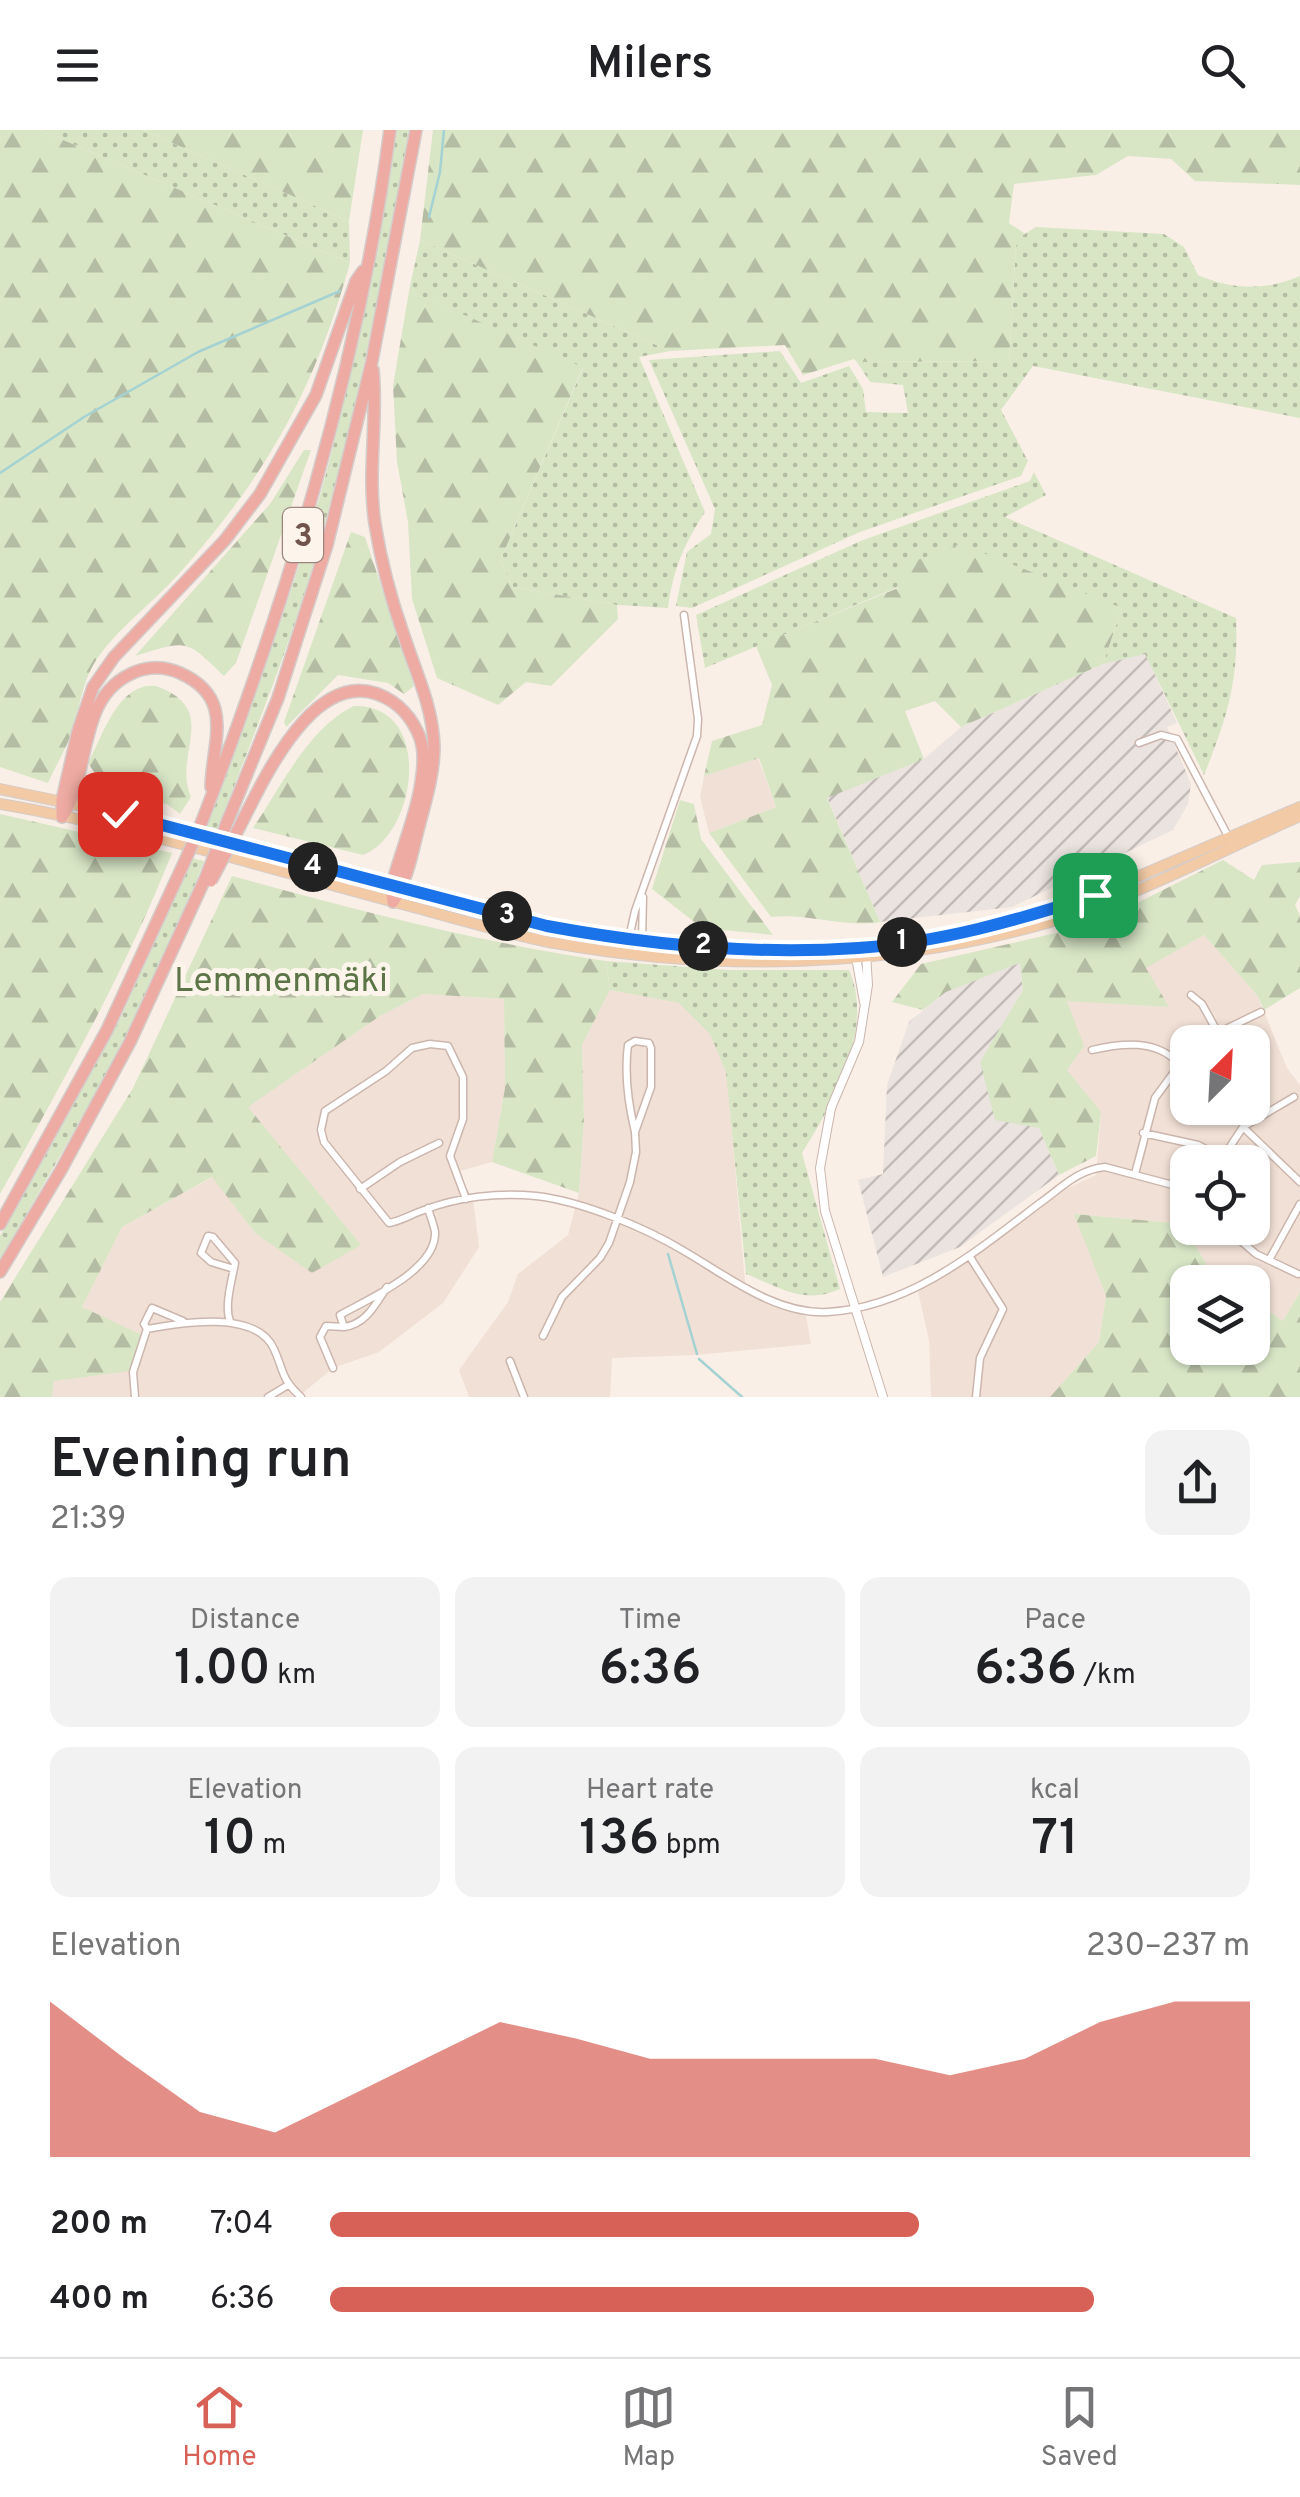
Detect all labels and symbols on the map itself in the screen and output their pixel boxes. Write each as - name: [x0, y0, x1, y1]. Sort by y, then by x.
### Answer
- road number: 3: [283, 508, 323, 562]
- pin: [78, 772, 163, 857]
- pin: 4: [288, 842, 338, 892]
- pin: [1053, 853, 1138, 938]
- pin: 3: [482, 891, 532, 941]
- pin: 1: [877, 917, 927, 967]
- pin: 2: [678, 921, 728, 971]
- park label: Lemmenmäki: [174, 960, 388, 1004]
- north arrow: [1170, 1025, 1270, 1125]

